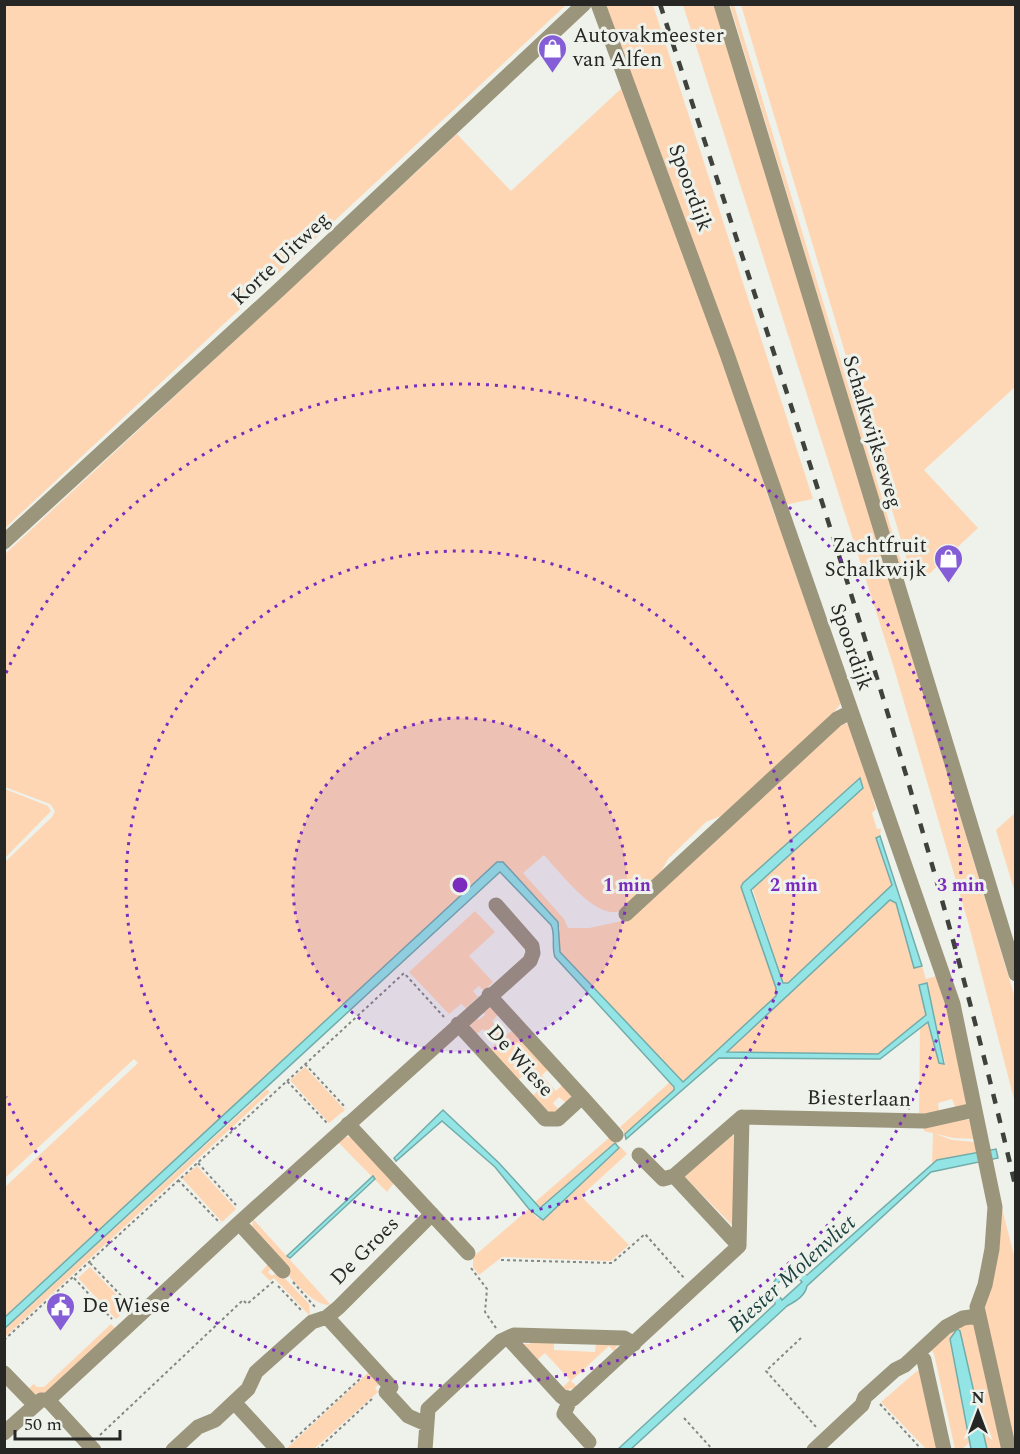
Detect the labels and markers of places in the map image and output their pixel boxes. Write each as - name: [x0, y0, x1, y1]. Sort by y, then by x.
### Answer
- place label: Autovakmeester van Alfen: [572, 20, 724, 76]
- shop icon: Autovakmeester van Alfen: [536, 32, 568, 74]
- place label: Zachtfruit Schalkwijk: [824, 530, 927, 586]
- shop icon: Zachtfruit Schalkwijk: [932, 542, 964, 584]
- centre of rings: [450, 875, 470, 895]
- public building icon: De Wiese: [45, 1290, 77, 1332]
- place label: De Wiese: [82, 1290, 170, 1322]

